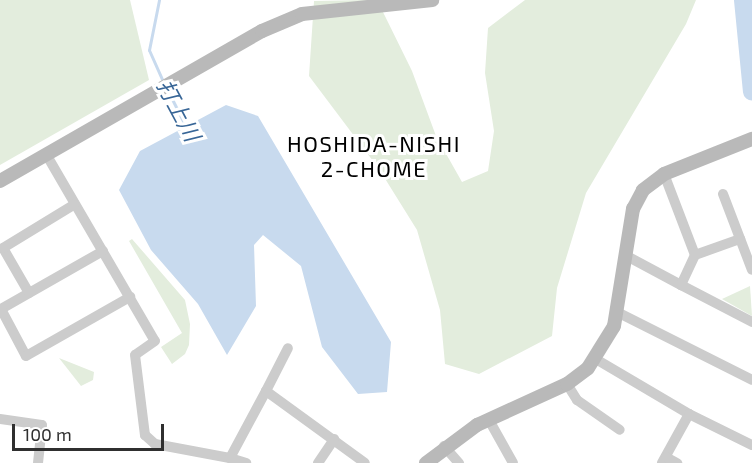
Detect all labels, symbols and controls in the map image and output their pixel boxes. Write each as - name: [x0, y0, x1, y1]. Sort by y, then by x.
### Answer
- water label: 打上川: [152, 75, 206, 145]
- district label: HOSHIDA-NISHI 2-CHOME: [287, 130, 461, 182]
- scale bar: [15, 412, 166, 450]
- text: 100 m: [23, 423, 72, 445]

